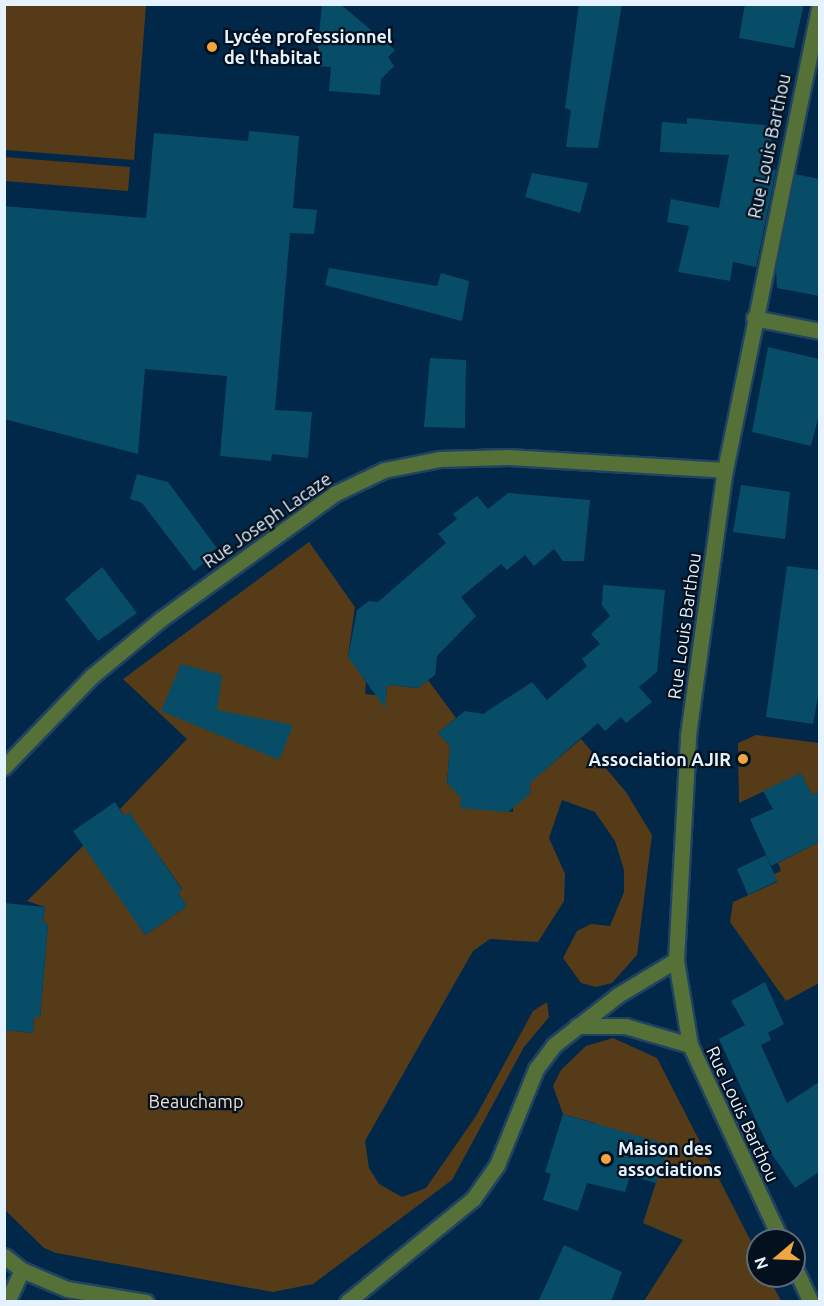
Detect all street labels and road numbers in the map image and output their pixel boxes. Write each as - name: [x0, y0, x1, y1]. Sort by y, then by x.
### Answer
- street label: Rue Louis Barthou: [743, 72, 795, 220]
- street label: Rue Joseph Lacaze: [199, 468, 335, 572]
- street label: Rue Louis Barthou: [663, 551, 705, 701]
- street label: Rue Louis Barthou: [702, 1043, 784, 1185]

